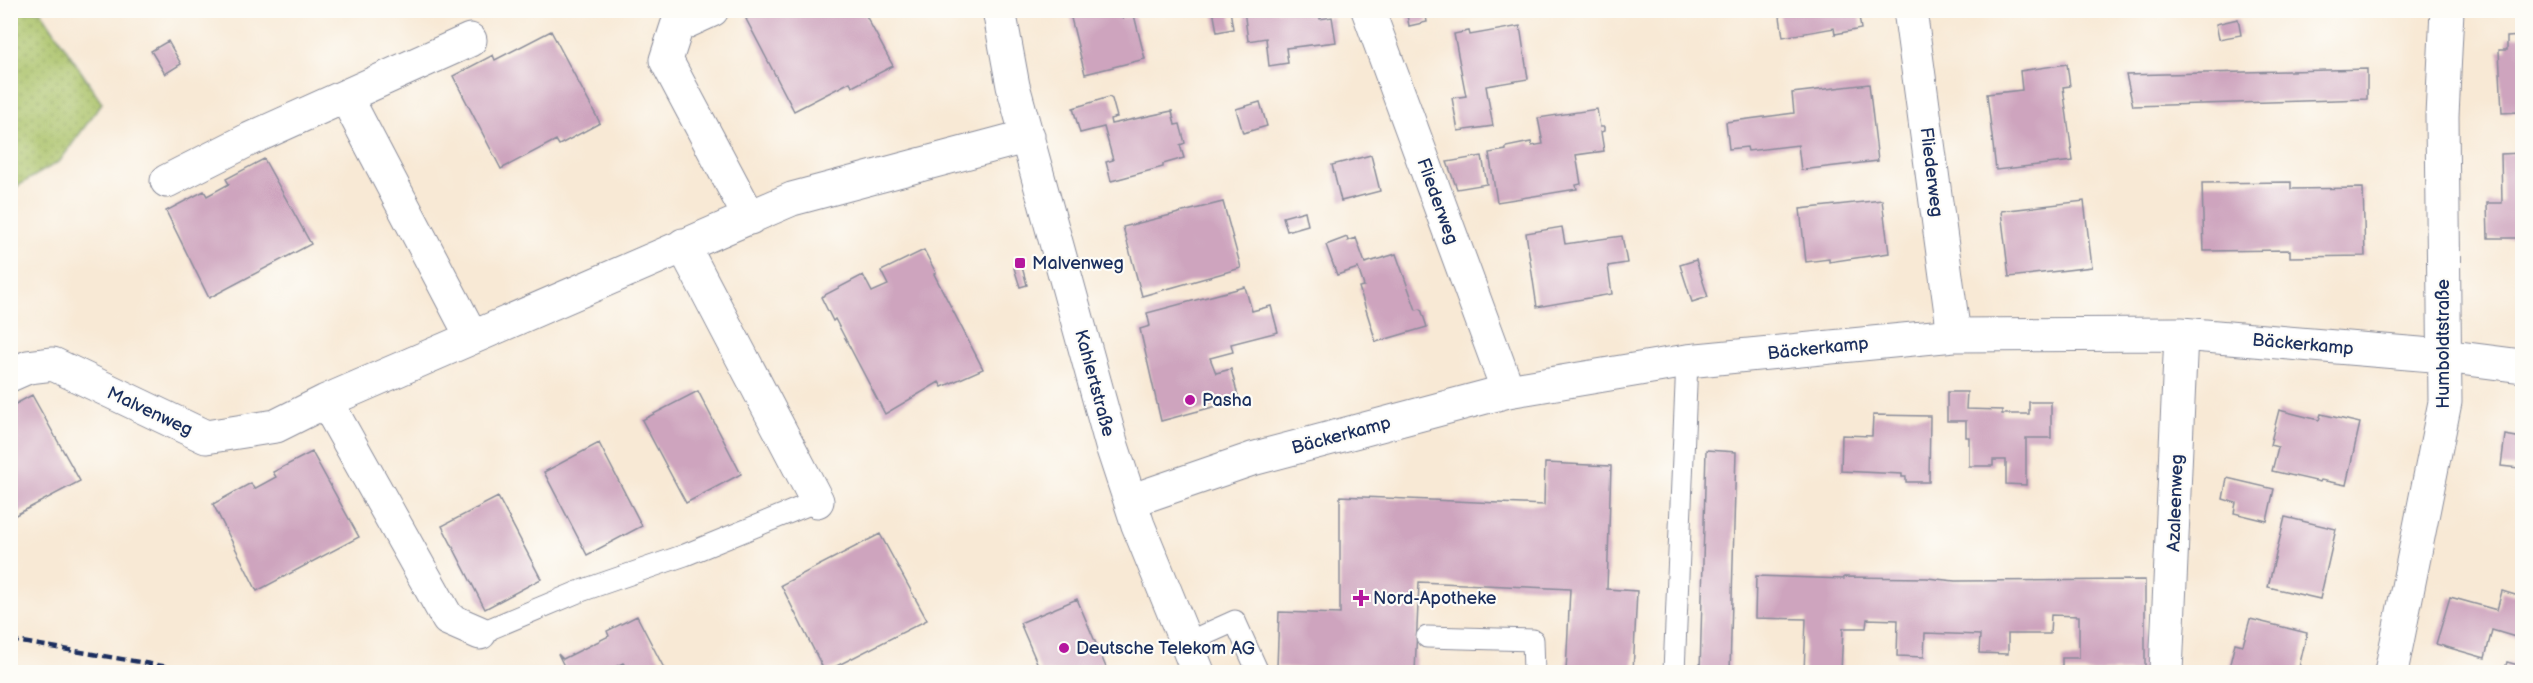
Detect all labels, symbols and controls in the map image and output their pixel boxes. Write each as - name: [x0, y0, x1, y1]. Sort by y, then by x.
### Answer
- street label: Fliederweg: [1916, 126, 1947, 218]
- street label: Fliederweg: [1412, 155, 1463, 247]
- place label: Malvenweg: [1032, 253, 1124, 274]
- marker: Malvenweg: [1013, 256, 1027, 270]
- street label: Humboldtstraße: [2433, 279, 2454, 409]
- street label: Kahlertstraße: [1070, 327, 1119, 439]
- street label: Bäckerkamp: [2251, 330, 2355, 359]
- street label: Bäckerkamp: [1766, 333, 1870, 364]
- street label: Malvenweg: [104, 383, 196, 440]
- place label: Pasha: [1202, 390, 1252, 411]
- marker: Pasha: [1183, 393, 1197, 407]
- street label: Bäckerkamp: [1289, 412, 1393, 459]
- street label: Azaleenweg: [2163, 454, 2188, 552]
- place label: Nord-Apotheke: [1373, 588, 1497, 609]
- marker: Nord-Apotheke: [1354, 591, 1368, 605]
- place label: Deutsche Telekom AG: [1076, 638, 1255, 659]
- marker: Deutsche Telekom AG: [1057, 641, 1071, 655]

